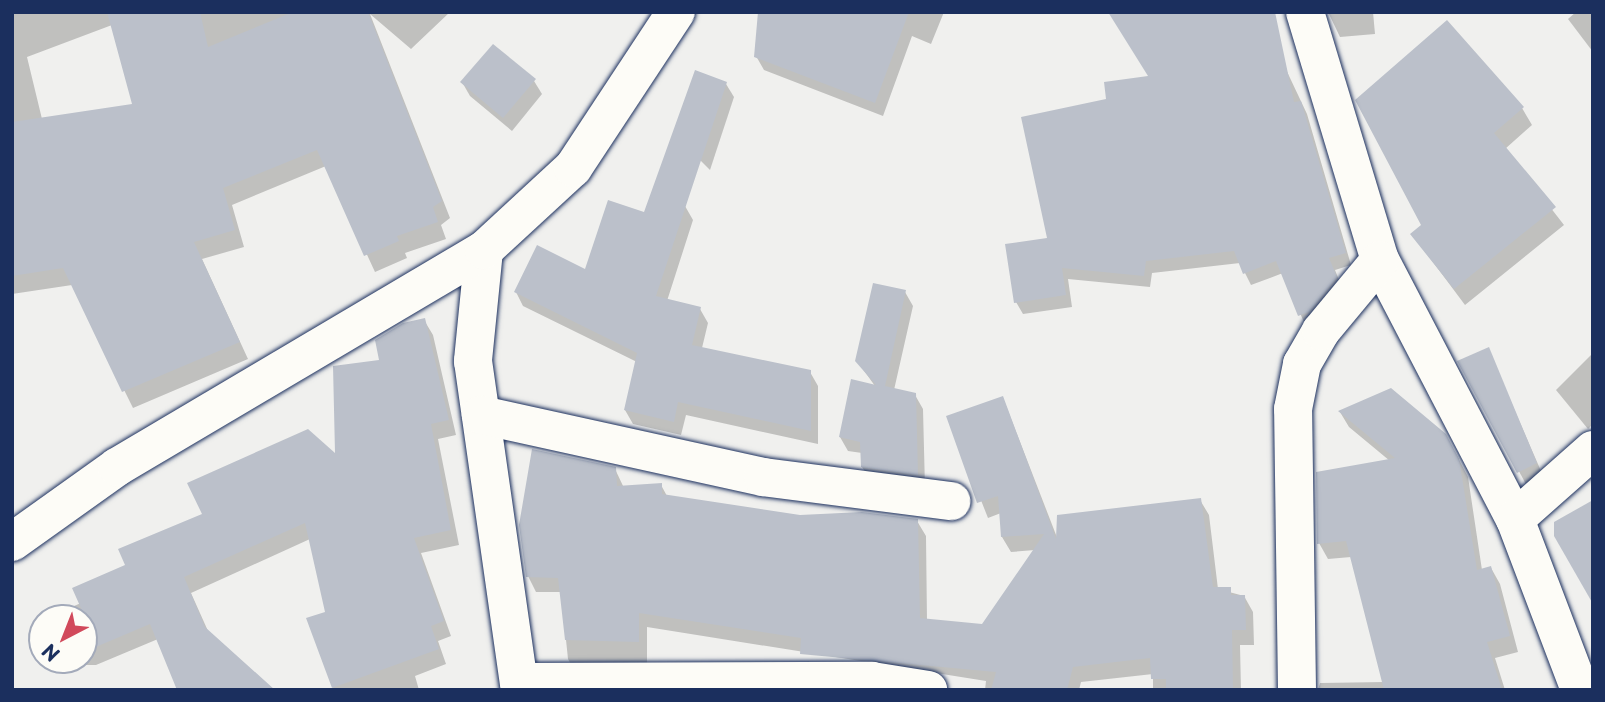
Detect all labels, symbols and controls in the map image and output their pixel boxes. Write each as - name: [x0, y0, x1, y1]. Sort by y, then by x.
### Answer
- north arrow: [28, 604, 98, 674]
- text: N: [35, 638, 65, 669]

